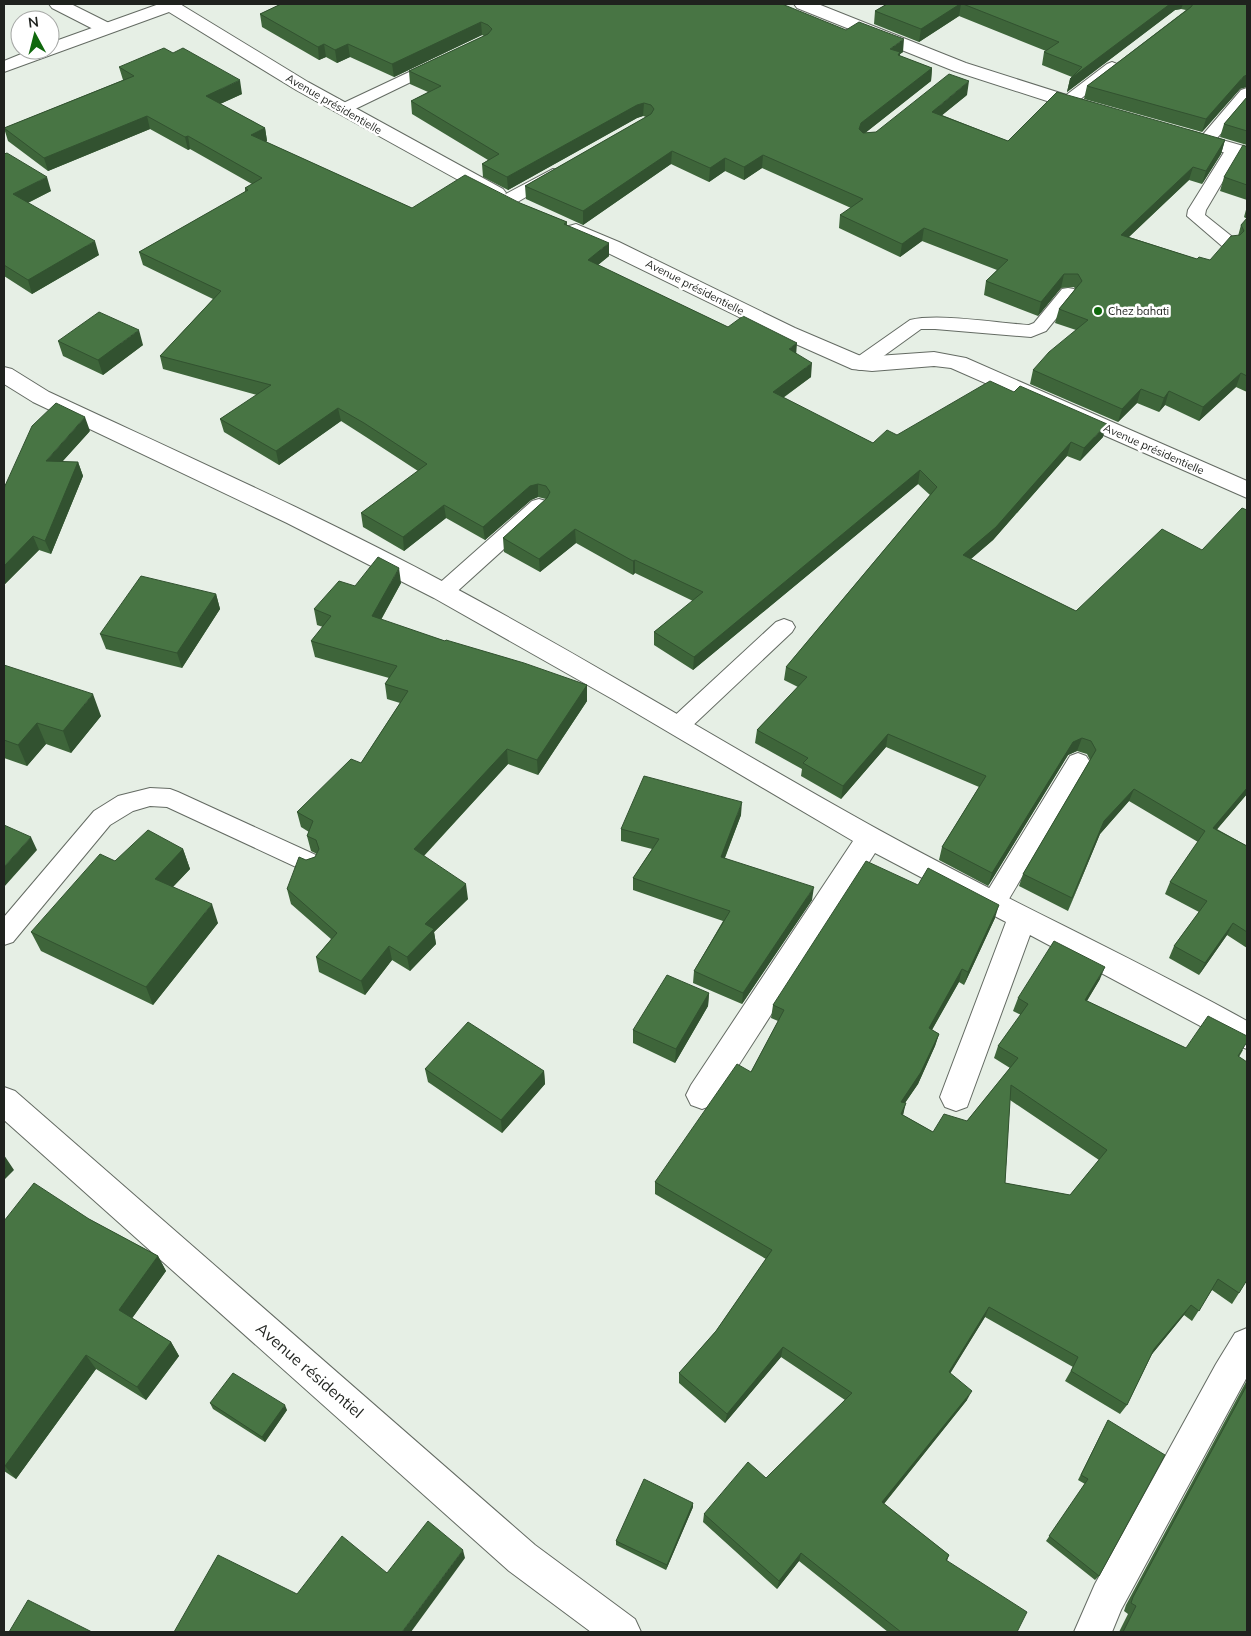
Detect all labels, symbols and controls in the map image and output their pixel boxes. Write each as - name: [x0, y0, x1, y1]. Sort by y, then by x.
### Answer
- north arrow: [10, 10, 60, 60]
- text: N: [27, 13, 40, 32]
- street label: Avenue présidentielle: [284, 71, 384, 137]
- street label: Avenue présidentielle: [643, 256, 747, 318]
- place label: Chez bahati: [1108, 304, 1169, 318]
- marker: Chez bahati: [1092, 305, 1104, 317]
- street label: Avenue présidentielle: [1102, 421, 1206, 477]
- street label: Avenue résidentiel: [252, 1318, 368, 1422]

